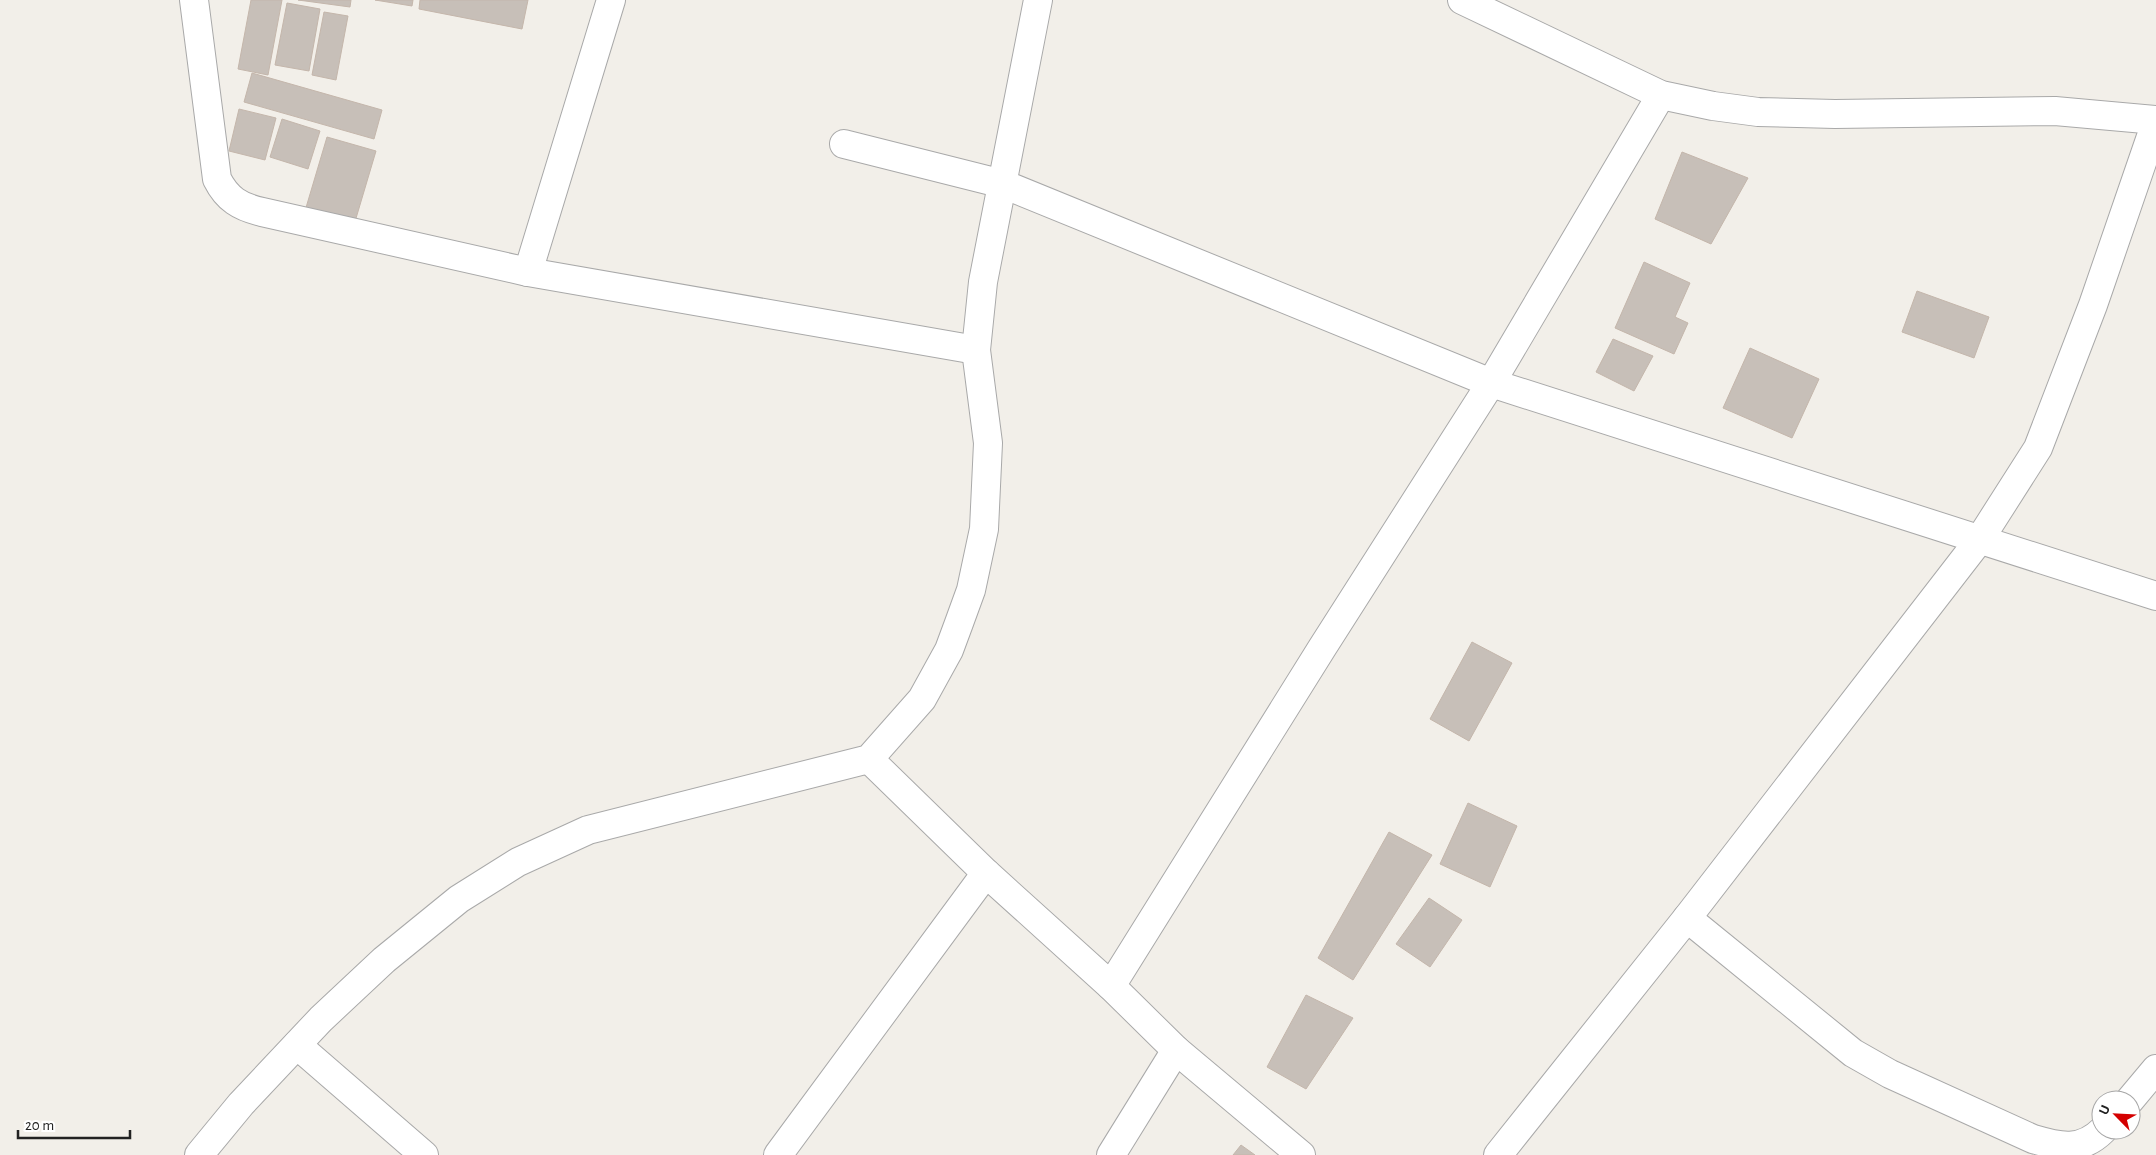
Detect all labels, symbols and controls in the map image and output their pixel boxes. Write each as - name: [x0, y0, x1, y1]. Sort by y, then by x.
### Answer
- north arrow: [2091, 1090, 2141, 1140]
- text: U: [2097, 1103, 2113, 1117]
- scale bar: [18, 1108, 130, 1140]
- text: 20 m: [25, 1118, 54, 1133]

